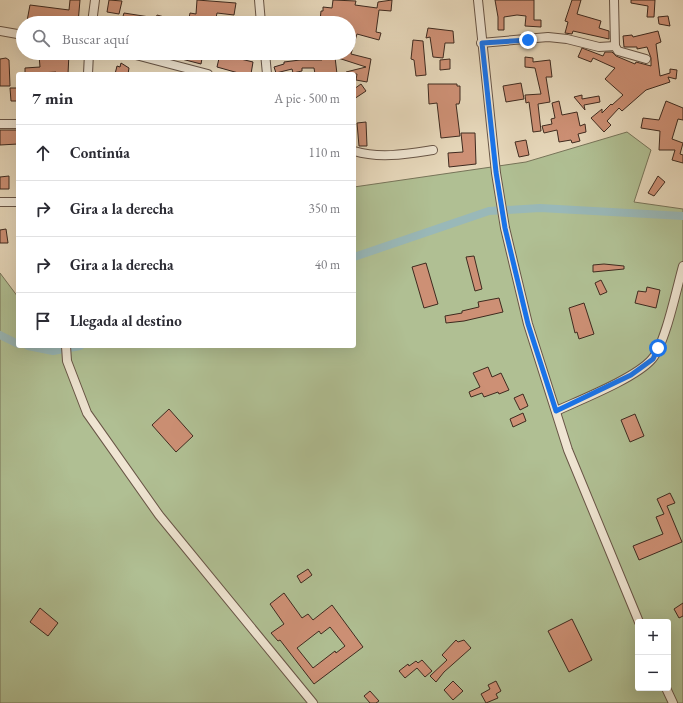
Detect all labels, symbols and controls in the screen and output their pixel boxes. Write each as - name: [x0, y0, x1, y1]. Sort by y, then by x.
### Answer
- search box: [16, 16, 356, 60]
- icon: search: [30, 27, 52, 49]
- text: Buscar aquí: [62, 29, 129, 48]
- route end: [519, 31, 537, 49]
- text: 7 min: [32, 87, 73, 109]
- text: A pie · 500 m: [274, 90, 340, 107]
- icon: ahead: [32, 142, 54, 164]
- text: Continúa: [70, 143, 130, 162]
- text: 110 m: [309, 144, 340, 161]
- icon: right: [32, 198, 54, 220]
- text: Gira a la derecha: [70, 199, 174, 218]
- text: 350 m: [309, 200, 340, 217]
- icon: right: [32, 254, 54, 276]
- text: Gira a la derecha: [70, 255, 174, 274]
- text: 40 m: [315, 256, 340, 273]
- icon: arrive: [32, 310, 54, 332]
- text: Llegada al destino: [70, 311, 182, 330]
- route start: [649, 339, 667, 357]
- map controls: [635, 619, 671, 691]
- button: +: [635, 619, 671, 655]
- button: −: [635, 655, 671, 691]

